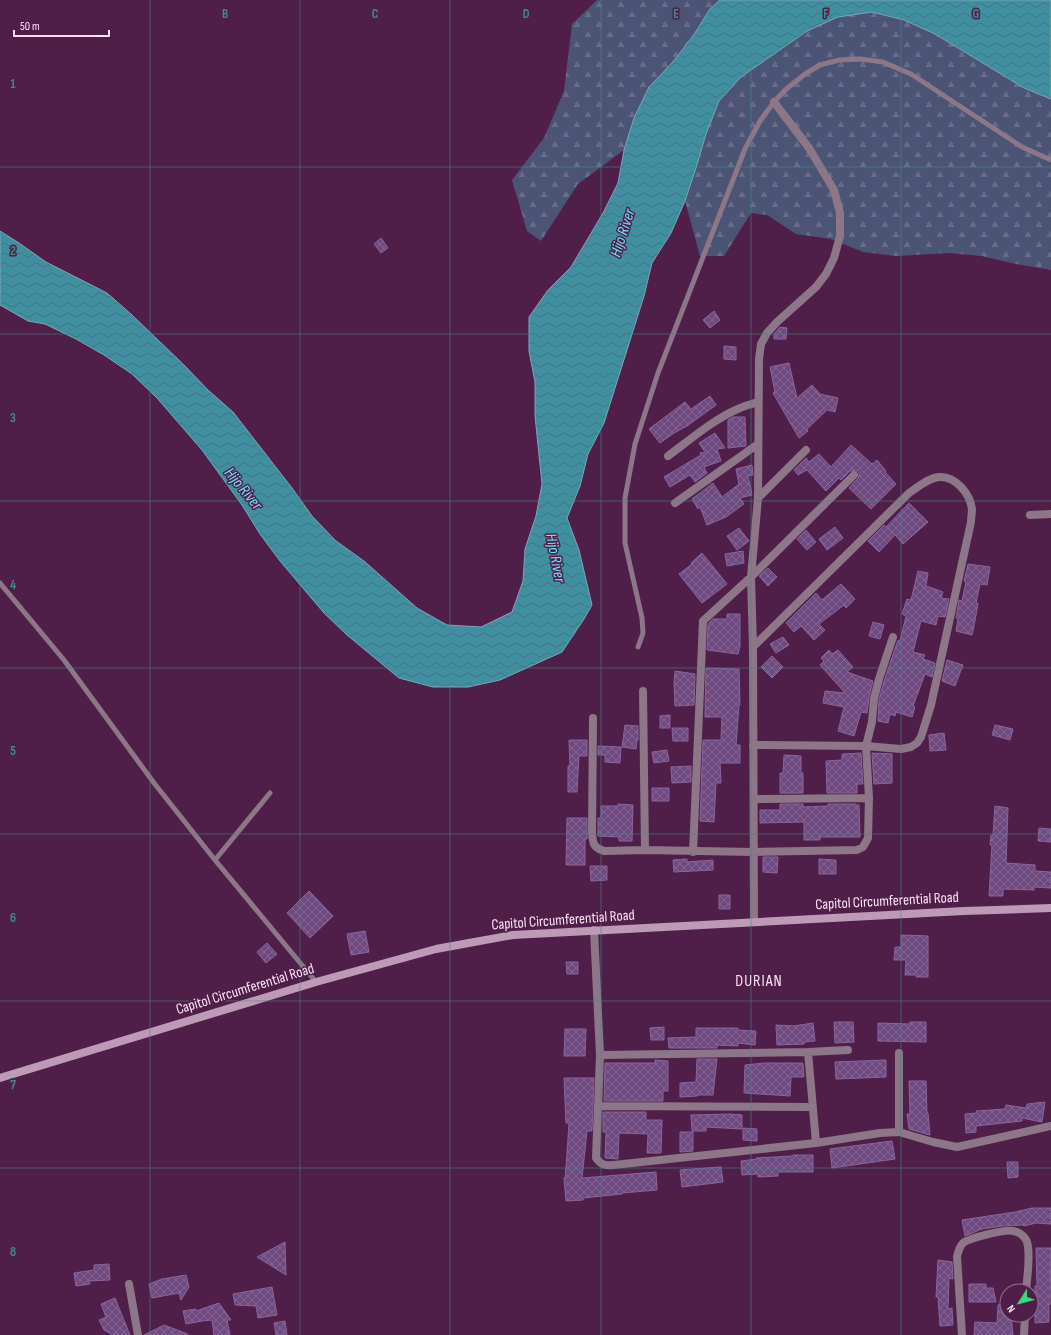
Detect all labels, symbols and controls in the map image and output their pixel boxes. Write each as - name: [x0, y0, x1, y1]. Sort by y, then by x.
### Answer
- text: B: [222, 6, 228, 22]
- text: C: [372, 6, 379, 22]
- text: D: [523, 6, 530, 22]
- text: E: [673, 6, 679, 22]
- text: F: [823, 6, 829, 22]
- text: G: [973, 6, 980, 22]
- scale bar: [14, 12, 109, 38]
- text: 50 m: [20, 19, 40, 34]
- text: 1: [10, 76, 16, 92]
- water label: Hijo River: [606, 206, 640, 259]
- text: 2: [10, 243, 16, 259]
- text: 3: [10, 410, 16, 426]
- water label: Hijo River: [220, 464, 266, 514]
- water label: Hijo River: [541, 532, 569, 585]
- text: 4: [10, 577, 16, 593]
- text: 5: [10, 743, 16, 759]
- street label: Capitol Circumferential Road: [815, 888, 959, 914]
- street label: Capitol Circumferential Road: [491, 906, 635, 934]
- text: 6: [10, 910, 16, 926]
- street label: Capitol Circumferential Road: [174, 959, 316, 1019]
- district label: DURIAN: [735, 972, 783, 991]
- text: 7: [10, 1077, 16, 1093]
- text: 8: [10, 1244, 16, 1260]
- north arrow: [999, 1283, 1039, 1323]
- text: N: [1004, 1302, 1018, 1315]

